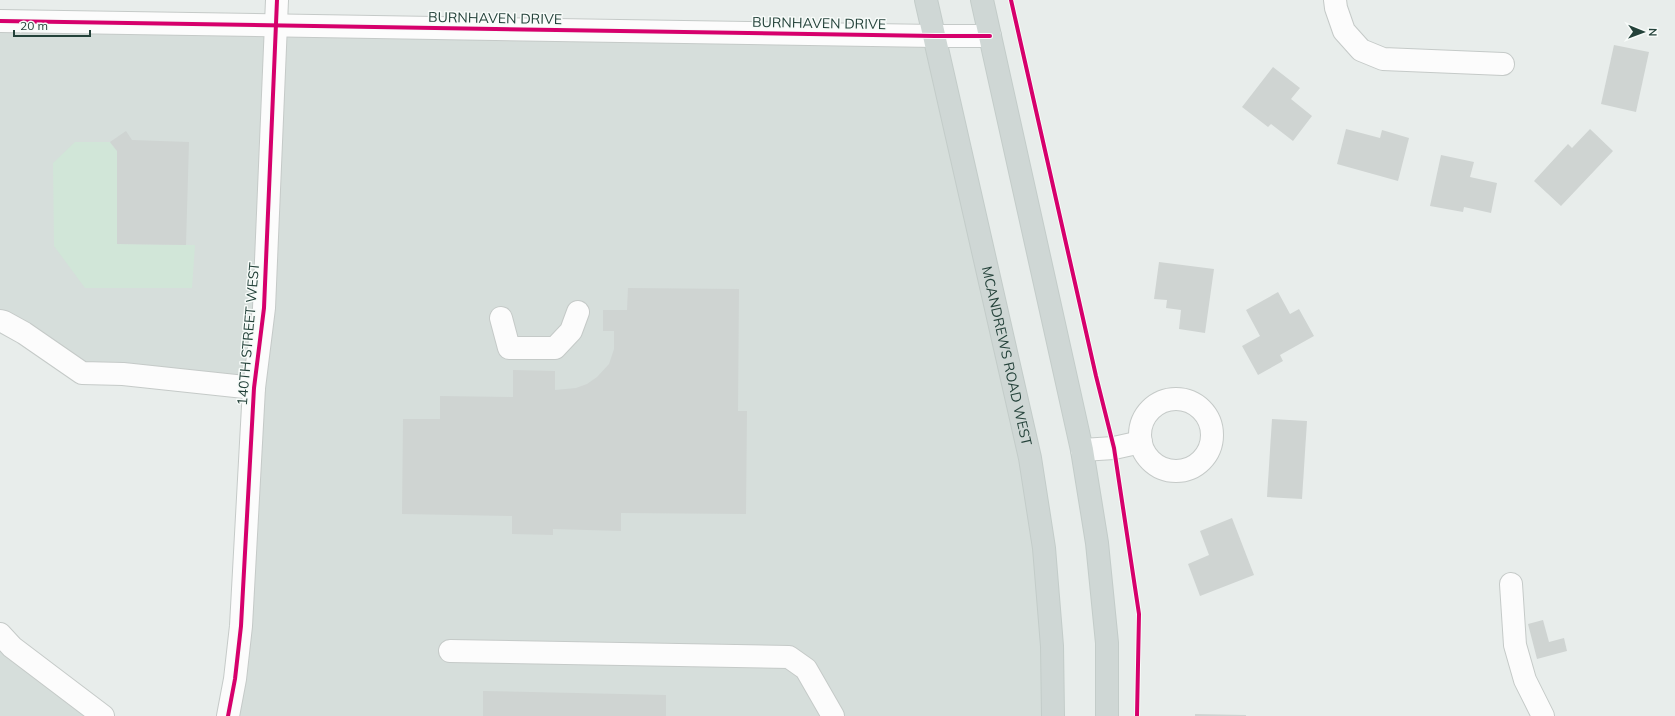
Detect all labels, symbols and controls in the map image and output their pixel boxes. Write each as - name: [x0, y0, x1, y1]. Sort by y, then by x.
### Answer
- street label: BURNHAVEN DRIVE: [428, 8, 562, 28]
- scale bar: [14, 12, 90, 38]
- north arrow: [1623, 12, 1663, 52]
- street label: BURNHAVEN DRIVE: [752, 13, 886, 33]
- text: 20 m: [20, 18, 48, 33]
- text: N: [1646, 28, 1660, 36]
- street label: 140TH STREET WEST: [233, 261, 263, 406]
- street label: MCANDREWS ROAD WEST: [978, 264, 1036, 448]

